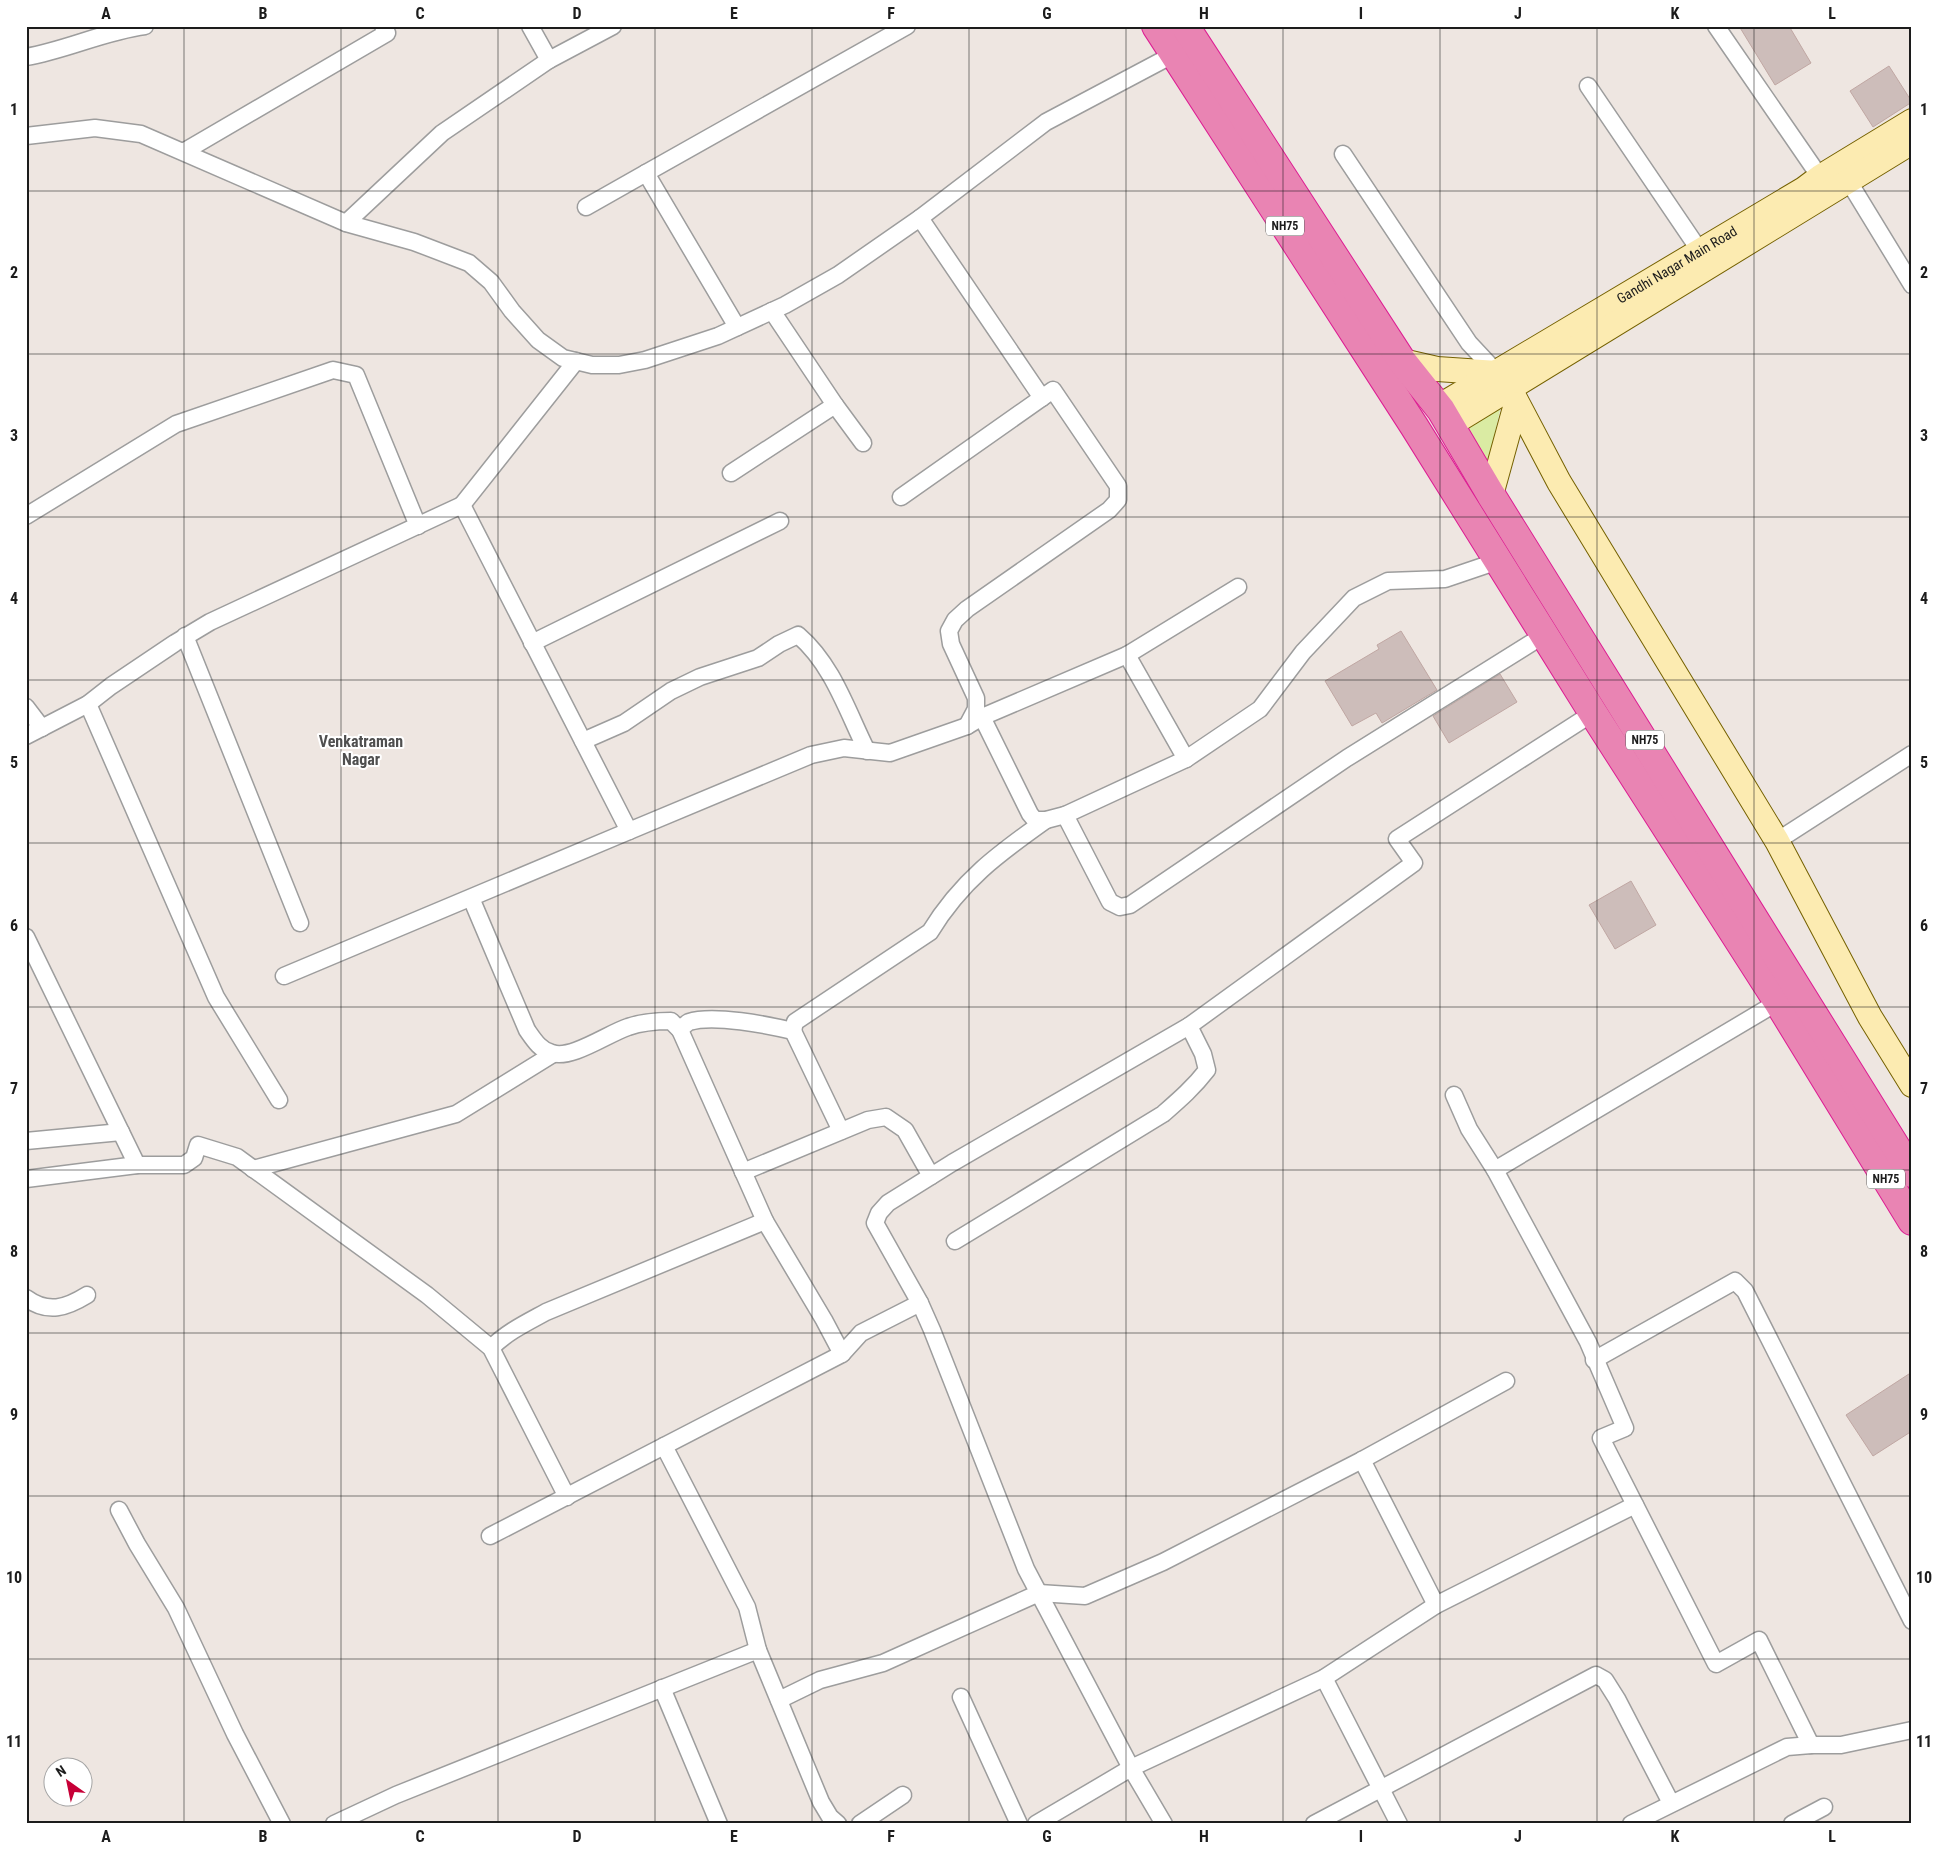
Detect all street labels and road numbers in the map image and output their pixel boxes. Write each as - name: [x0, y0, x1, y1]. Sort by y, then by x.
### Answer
- road number: NH75: [1266, 217, 1304, 236]
- street label: Gandhi Nagar Main Road: [1614, 223, 1740, 307]
- road number: NH75: [1626, 730, 1664, 750]
- road number: NH75: [1867, 1170, 1905, 1188]

